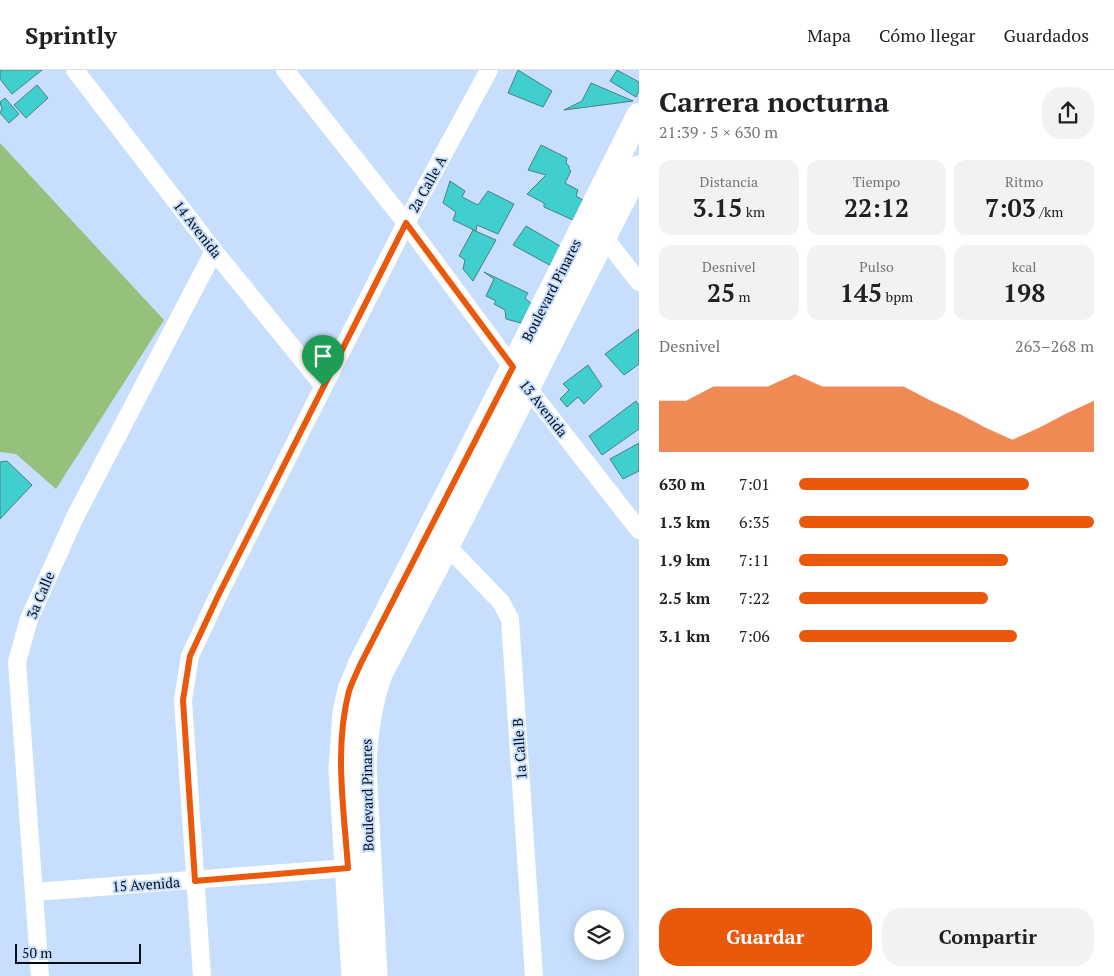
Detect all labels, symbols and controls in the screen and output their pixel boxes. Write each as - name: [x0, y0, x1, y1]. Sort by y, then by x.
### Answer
- text: Sprintly: [25, 19, 117, 51]
- text: Mapa: [807, 23, 851, 47]
- text: Cómo llegar: [879, 23, 975, 47]
- text: Guardados: [1003, 23, 1089, 47]
- text: Carrera nocturna: [659, 83, 889, 120]
- button: share: [1042, 87, 1094, 139]
- text: 21:39 · 5 × 630 m: [659, 121, 778, 143]
- street label: 2a Calle A: [404, 152, 451, 216]
- text: Distancia: [700, 172, 758, 191]
- text: Tiempo: [853, 172, 900, 191]
- text: Ritmo: [1005, 172, 1043, 191]
- text: 3.15: [693, 191, 742, 224]
- text: 22:12: [844, 191, 909, 224]
- text: 7:03: [985, 191, 1036, 224]
- street label: 14 Avenida: [170, 196, 226, 262]
- text: km: [742, 202, 765, 221]
- text: /km: [1036, 202, 1063, 221]
- street label: Boulevard Pinares: [517, 236, 585, 344]
- text: Desnivel: [702, 257, 756, 276]
- text: Pulso: [859, 257, 894, 276]
- text: kcal: [1012, 257, 1037, 276]
- text: 25: [707, 276, 735, 309]
- text: 145: [840, 276, 882, 309]
- text: 198: [1003, 276, 1045, 309]
- text: m: [735, 287, 751, 306]
- text: bpm: [882, 287, 913, 306]
- pin: [302, 335, 344, 386]
- text: Desnivel: [659, 335, 720, 357]
- text: 263–268 m: [1015, 335, 1094, 357]
- icon: arrive: [309, 342, 337, 370]
- street label: 13 Avenida: [516, 375, 572, 441]
- text: 630 m: [659, 473, 705, 495]
- text: 7:01: [739, 473, 770, 495]
- text: 1.3 km: [659, 511, 710, 533]
- text: 6:35: [739, 511, 770, 533]
- text: 1.9 km: [659, 549, 710, 571]
- text: 7:11: [739, 549, 770, 571]
- street label: 3a Calle: [22, 569, 58, 621]
- text: 2.5 km: [659, 587, 710, 609]
- text: 7:22: [739, 587, 770, 609]
- text: 3.1 km: [659, 625, 710, 647]
- text: 7:06: [739, 625, 770, 647]
- street label: 1a Calle B: [507, 718, 531, 780]
- street label: Boulevard Pinares: [357, 739, 377, 851]
- street label: 15 Avenida: [111, 872, 181, 896]
- button: Guardar: [659, 908, 872, 966]
- button: Compartir: [882, 908, 1094, 966]
- map controls: [574, 910, 624, 960]
- button: layers: [574, 910, 624, 960]
- scale bar: [15, 941, 141, 964]
- text: 50 m: [22, 943, 52, 962]

